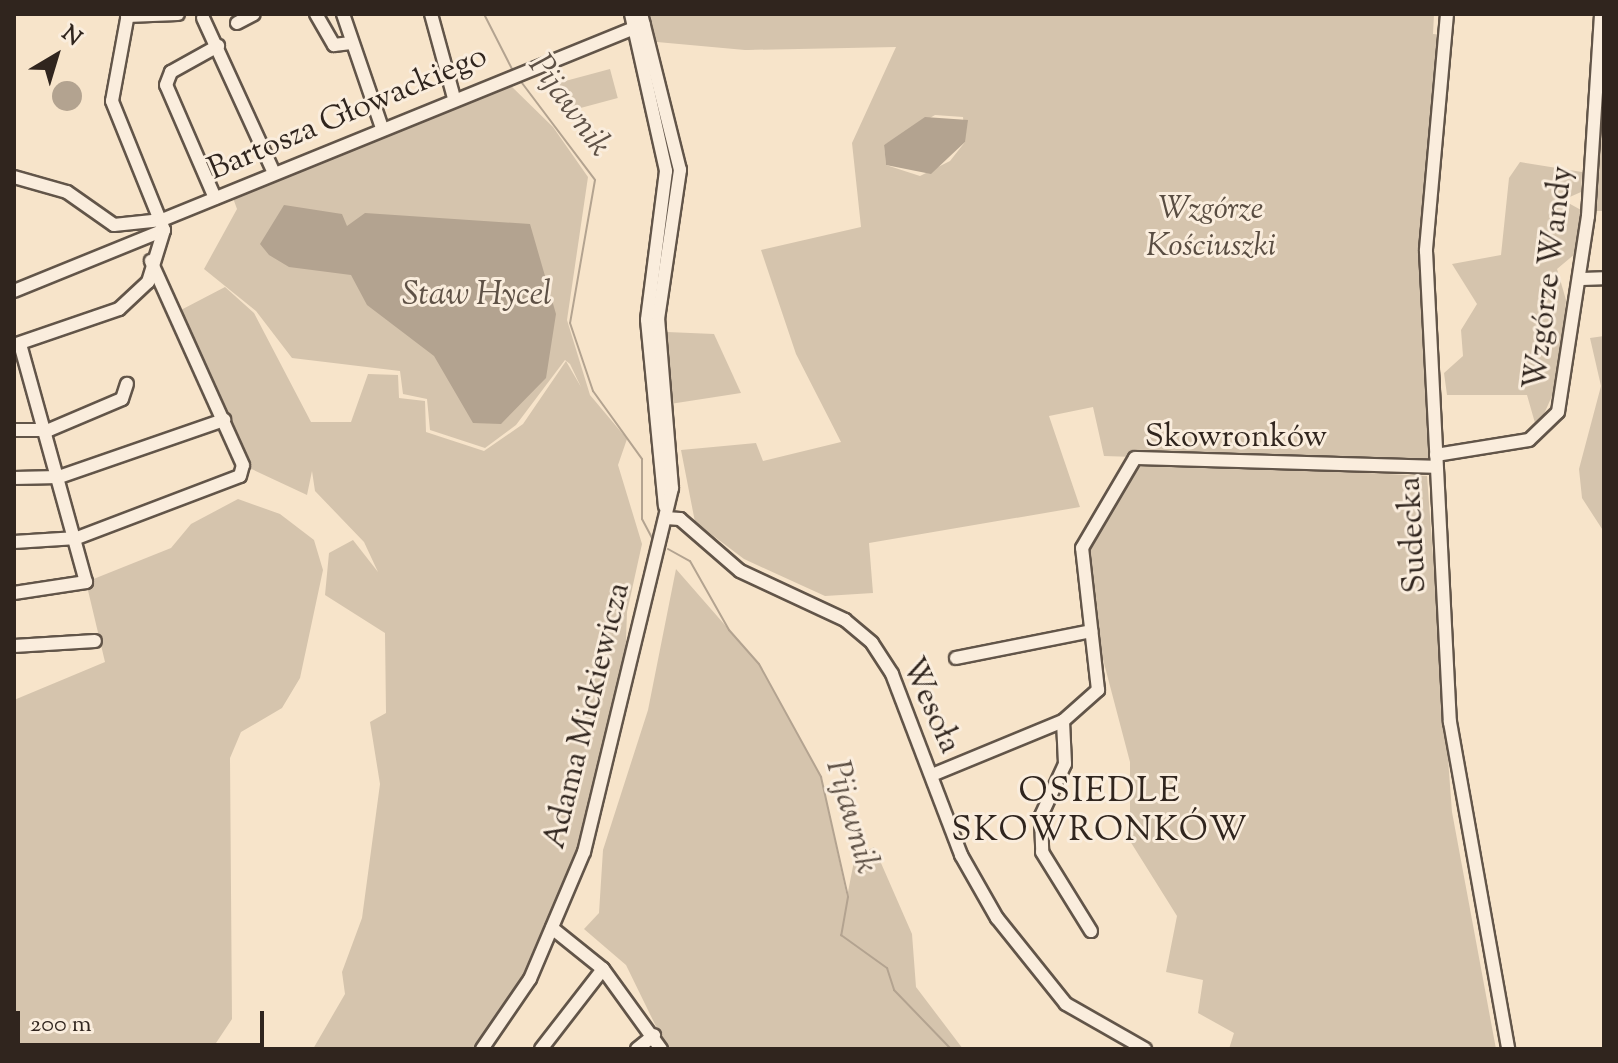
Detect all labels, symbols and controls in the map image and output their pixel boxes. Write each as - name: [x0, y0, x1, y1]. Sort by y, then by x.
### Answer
- north arrow: [16, 16, 96, 96]
- text: N: [54, 19, 88, 55]
- street label: Bartosza Głowackiego: [203, 38, 493, 190]
- water label: Pijawnik: [518, 47, 620, 165]
- street label: Wzgórze Wandy: [1517, 164, 1583, 392]
- park label: Wzgórze Kościuszki: [1146, 192, 1276, 267]
- water label: Staw Hycel: [402, 276, 552, 316]
- street label: Skowronków: [1145, 419, 1327, 457]
- street label: Sudecka: [1392, 476, 1436, 594]
- street label: Adama Mickiewicza: [536, 579, 640, 853]
- street label: Wesoła: [892, 652, 968, 760]
- water label: Pijawnik: [815, 756, 887, 878]
- district label: OSIEDLE SKOWRONKÓW: [951, 772, 1249, 852]
- scale bar: [20, 995, 268, 1045]
- text: 200 m: [30, 1008, 92, 1042]

